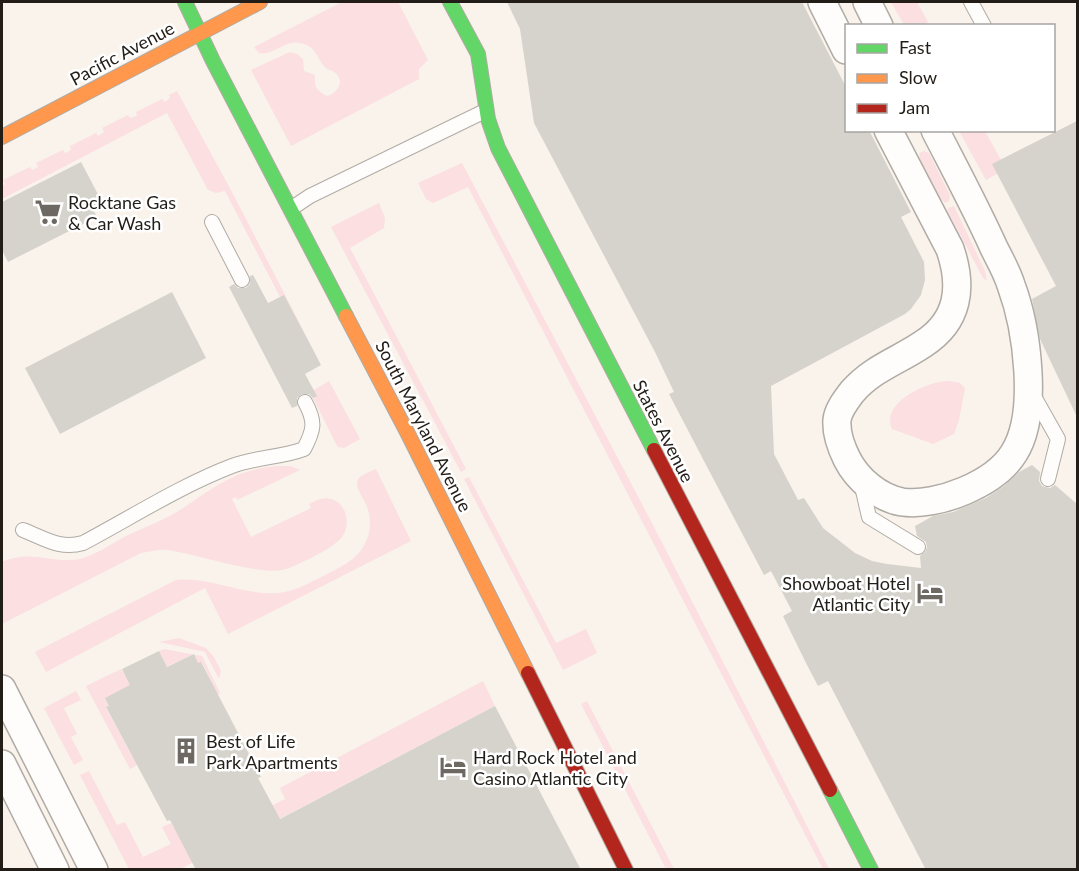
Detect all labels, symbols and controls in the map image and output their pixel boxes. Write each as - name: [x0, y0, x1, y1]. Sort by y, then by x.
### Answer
- street label: Pacific Avenue: [66, 16, 178, 90]
- legend: [845, 24, 1055, 132]
- text: Fast: [899, 36, 932, 58]
- text: Slow: [899, 66, 937, 88]
- text: Jam: [899, 96, 930, 118]
- place label: Rocktane Gas & Car Wash: [68, 191, 176, 234]
- supermarket icon: Rocktane Gas & Car Wash: [33, 197, 63, 227]
- street label: South Maryland Avenue: [371, 337, 477, 515]
- street label: States Avenue: [629, 376, 699, 486]
- place label: Showboat Hotel Atlantic City: [782, 572, 911, 615]
- hotel icon: Showboat Hotel Atlantic City: [915, 578, 945, 608]
- place label: Best of Life Park Apartments: [206, 730, 338, 773]
- building icon: Best of Life Park Apartments: [171, 736, 201, 766]
- place label: Hard Rock Hotel and Casino Atlantic City: [473, 746, 637, 789]
- hotel icon: Hard Rock Hotel and Casino Atlantic City: [438, 752, 468, 782]

